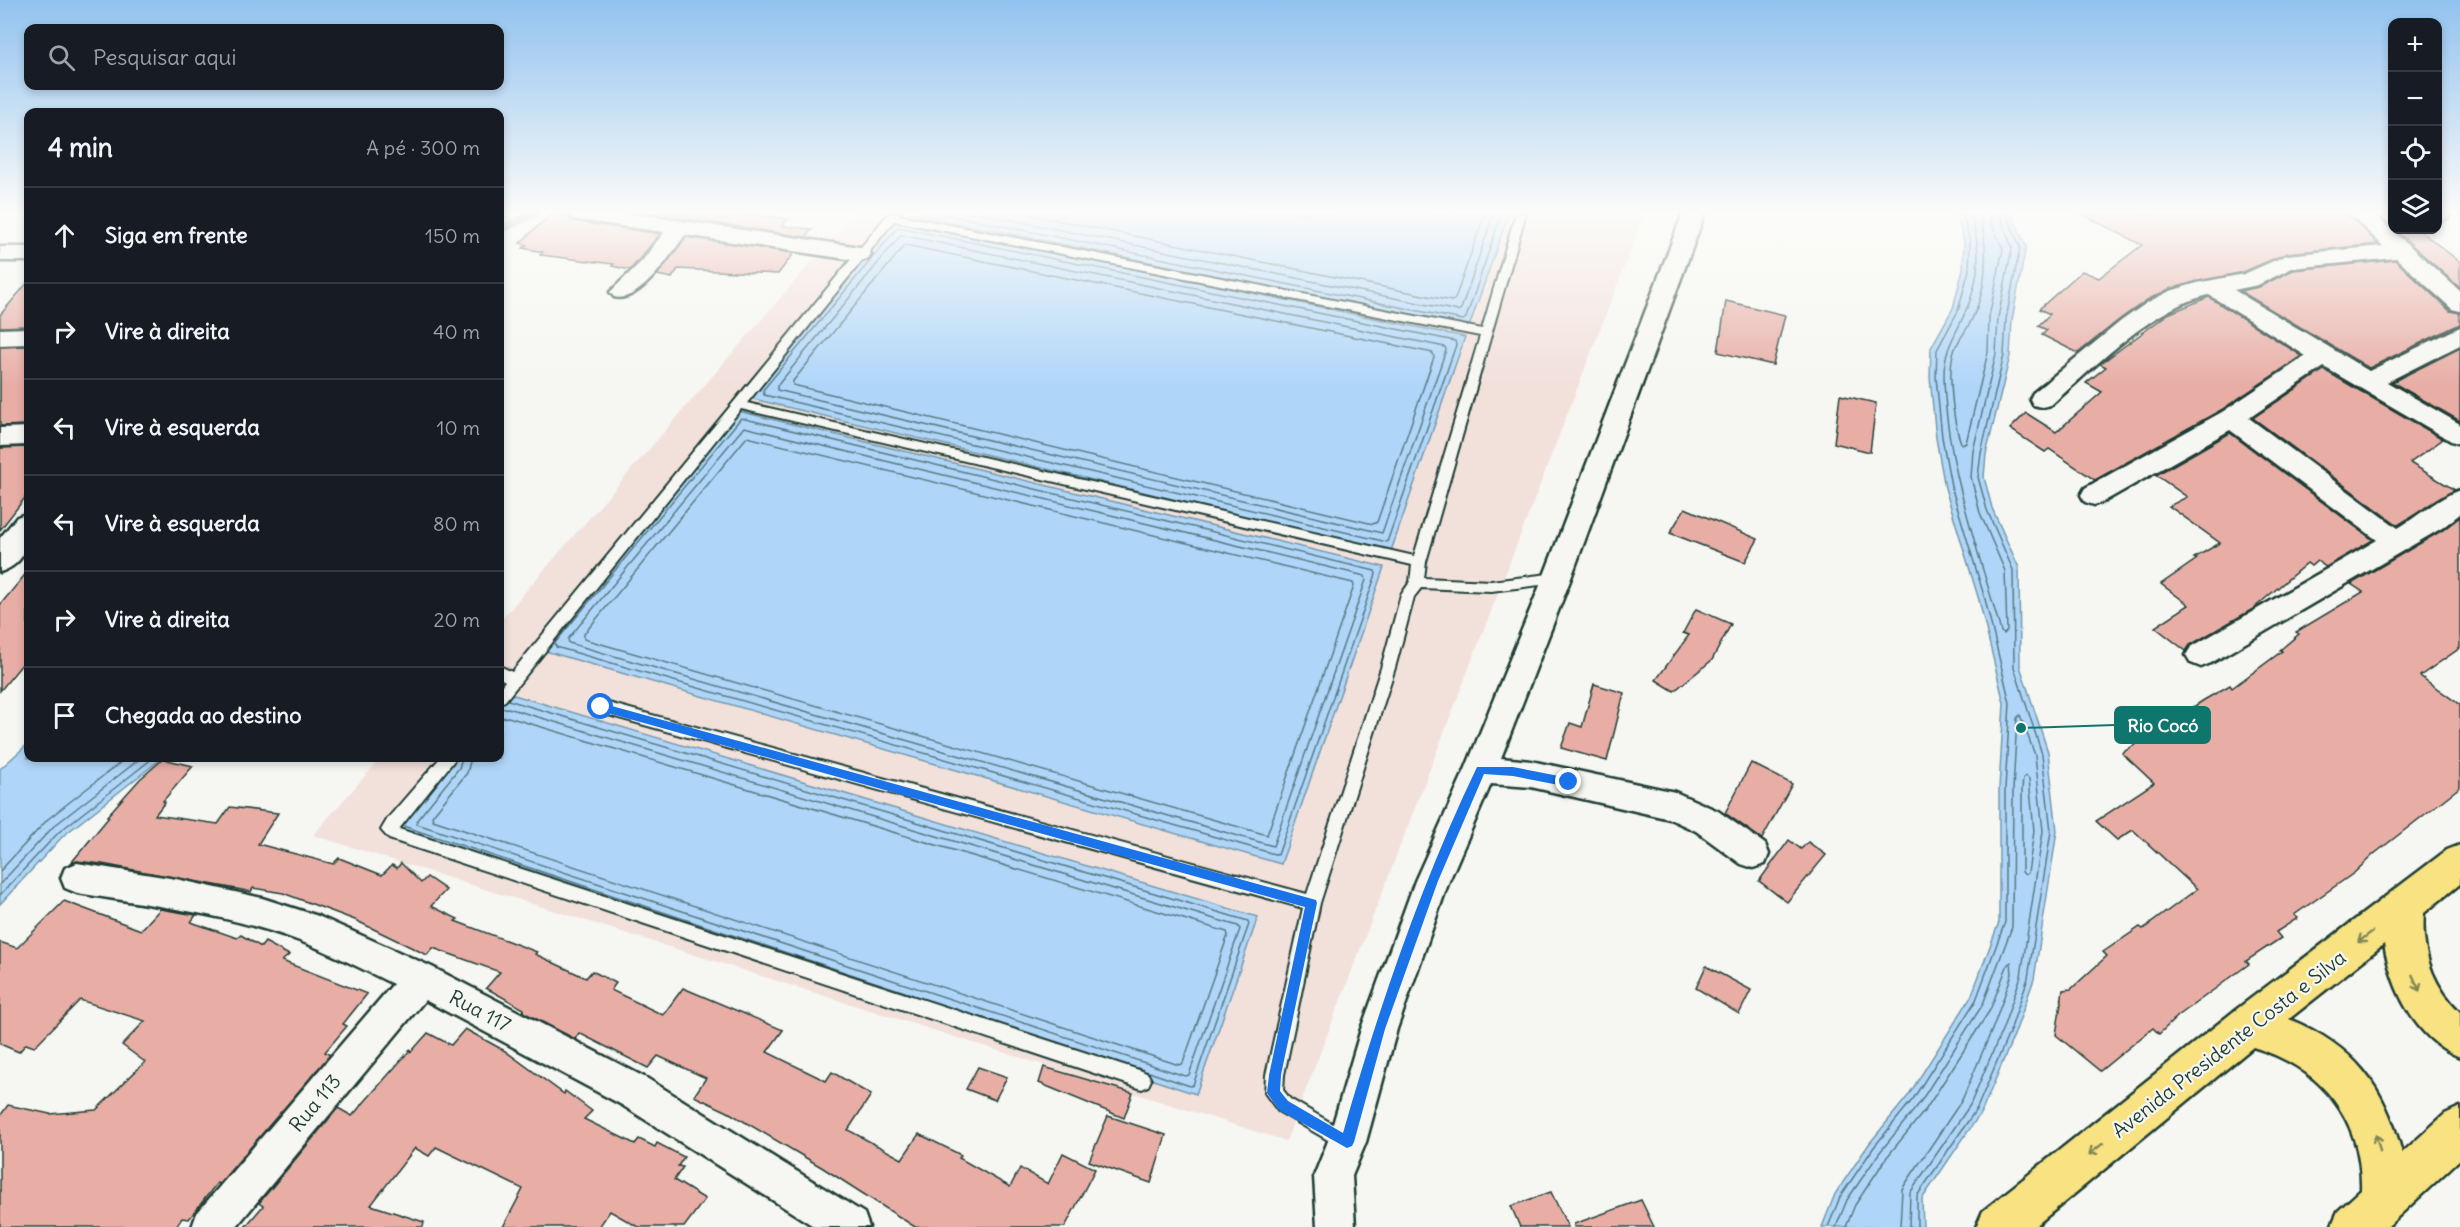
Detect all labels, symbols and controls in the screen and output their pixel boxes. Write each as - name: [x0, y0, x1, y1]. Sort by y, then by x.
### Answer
- map controls: [2388, 18, 2442, 234]
- button: +: [2388, 18, 2442, 72]
- search box: [24, 24, 504, 90]
- icon: search: [45, 41, 78, 74]
- text: Pesquisar aqui: [93, 43, 236, 71]
- button: −: [2388, 72, 2442, 126]
- button: locate: [2388, 126, 2442, 180]
- text: 4 min: [48, 131, 113, 164]
- text: A pé · 300 m: [366, 135, 480, 160]
- button: layers: [2388, 180, 2442, 234]
- icon: ahead: [48, 219, 81, 252]
- text: Siga em frente: [105, 221, 248, 249]
- text: 150 m: [425, 223, 480, 248]
- icon: right: [48, 315, 81, 348]
- text: Vire à direita: [105, 317, 230, 345]
- text: 40 m: [433, 319, 480, 344]
- icon: left: [48, 411, 81, 444]
- text: Vire à esquerda: [105, 413, 260, 441]
- text: 10 m: [437, 415, 480, 440]
- icon: left: [48, 507, 81, 540]
- text: Vire à esquerda: [105, 509, 260, 537]
- text: 80 m: [433, 511, 480, 536]
- icon: right: [48, 603, 81, 636]
- text: Vire à direita: [105, 605, 230, 633]
- text: 20 m: [434, 607, 480, 632]
- route start: [587, 693, 613, 719]
- icon: arrive: [48, 699, 81, 732]
- text: Chegada ao destino: [105, 701, 302, 729]
- callout: Rio Cocó: [2115, 707, 2210, 743]
- text: Rio Cocó: [2128, 714, 2198, 737]
- route end: [1555, 768, 1581, 794]
- one-way arrow: [2357, 931, 2373, 943]
- street label: Avenida Presidente Costa e Silva: [2107, 945, 2351, 1143]
- one-way arrow: [2411, 974, 2422, 992]
- street label: Rua 117: [445, 984, 515, 1037]
- street label: Rua 113: [283, 1069, 346, 1137]
- one-way arrow: [2371, 1134, 2383, 1153]
- one-way arrow: [2088, 1142, 2104, 1155]

